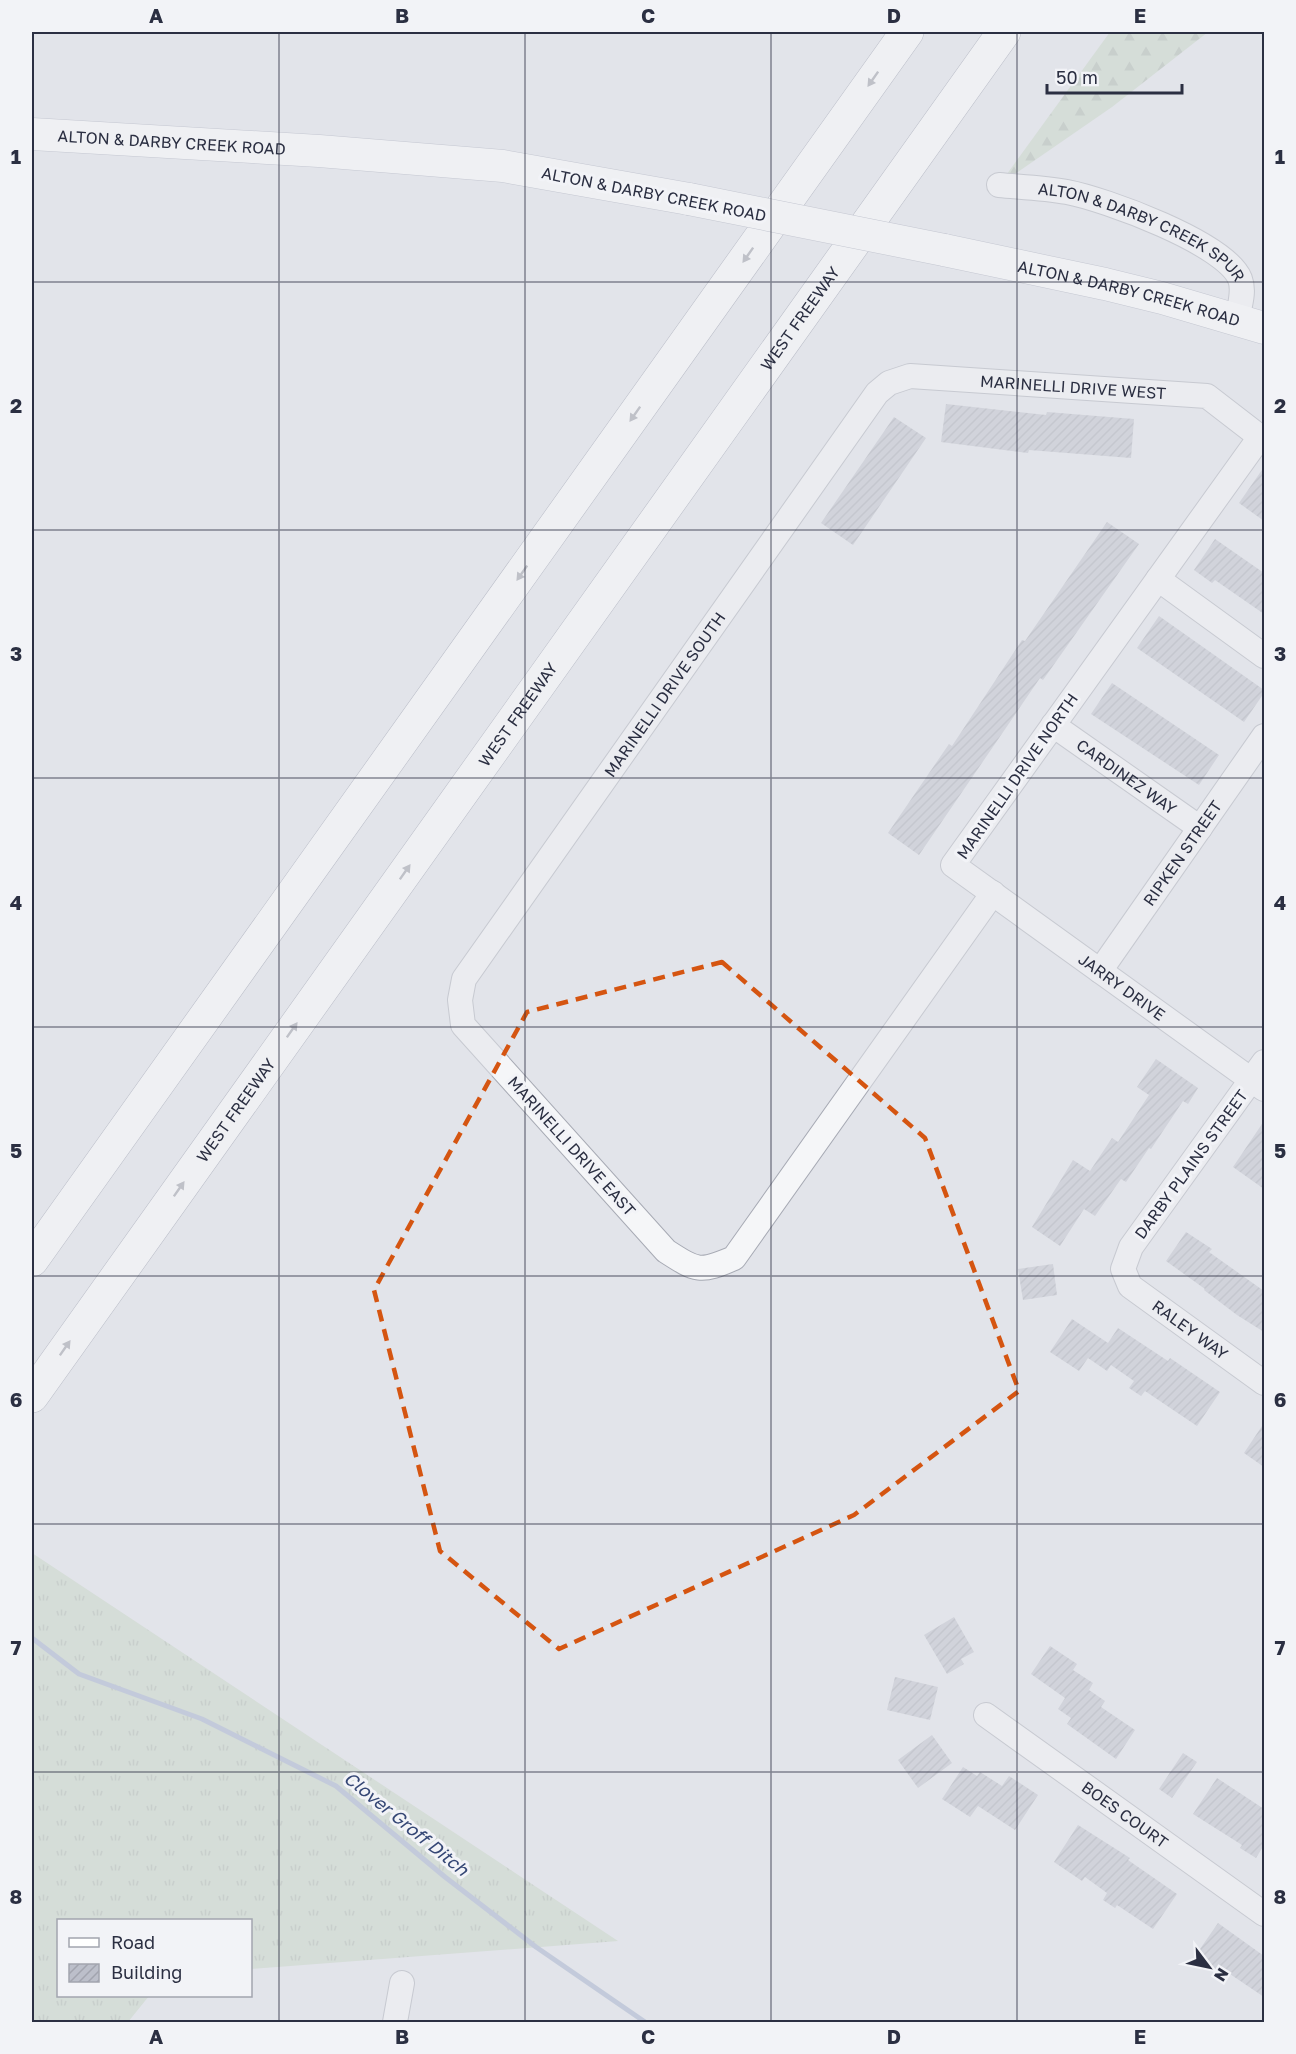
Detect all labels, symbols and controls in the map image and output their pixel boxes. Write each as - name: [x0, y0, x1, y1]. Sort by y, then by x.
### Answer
- text: A: [149, 3, 163, 27]
- text: B: [395, 3, 409, 27]
- text: C: [641, 3, 655, 27]
- text: D: [887, 3, 901, 27]
- text: E: [1134, 3, 1146, 27]
- scale bar: [1047, 57, 1182, 95]
- text: 50 m: [1056, 66, 1098, 88]
- one-way arrow: [867, 71, 879, 87]
- street label: ALTON & DARBY CREEK ROAD: [57, 126, 286, 159]
- text: 1: [11, 144, 21, 168]
- text: 1: [1275, 144, 1285, 168]
- street label: ALTON & DARBY CREEK ROAD: [540, 162, 768, 226]
- street label: ALTON & DARBY CREEK SPUR: [1037, 178, 1250, 285]
- one-way arrow: [743, 247, 754, 263]
- street label: ALTON & DARBY CREEK ROAD: [1016, 256, 1243, 330]
- street label: WEST FREEWAY: [756, 262, 844, 374]
- street label: MARINELLI DRIVE WEST: [979, 371, 1167, 403]
- text: 2: [10, 393, 22, 417]
- text: 2: [1274, 393, 1286, 417]
- one-way arrow: [629, 405, 641, 421]
- one-way arrow: [516, 565, 528, 580]
- street label: MARINELLI DRIVE SOUTH: [600, 608, 730, 781]
- text: 3: [10, 641, 22, 665]
- text: 3: [1274, 641, 1286, 665]
- street label: WEST FREEWAY: [474, 658, 562, 770]
- street label: MARINELLI DRIVE NORTH: [952, 689, 1082, 863]
- street label: CARDINEZ WAY: [1073, 735, 1181, 819]
- street label: RIPKEN STREET: [1139, 796, 1226, 909]
- one-way arrow: [399, 864, 411, 880]
- text: 4: [10, 890, 22, 914]
- text: 4: [1274, 890, 1286, 914]
- street label: JARRY DRIVE: [1075, 949, 1169, 1025]
- one-way arrow: [286, 1023, 298, 1039]
- street label: WEST FREEWAY: [192, 1054, 280, 1166]
- street label: MARINELLI DRIVE EAST: [504, 1072, 640, 1220]
- street label: DARBY PLAINS STREET: [1130, 1085, 1252, 1242]
- text: 5: [10, 1138, 22, 1162]
- text: 5: [1274, 1138, 1286, 1162]
- one-way arrow: [173, 1182, 185, 1198]
- street label: RALEY WAY: [1148, 1295, 1233, 1364]
- one-way arrow: [59, 1340, 71, 1356]
- text: 6: [10, 1387, 22, 1411]
- text: 6: [1274, 1387, 1286, 1411]
- text: 7: [11, 1635, 22, 1659]
- text: 7: [1275, 1635, 1286, 1659]
- water label: Clover Groff Ditch: [340, 1766, 474, 1881]
- street label: BOES COURT: [1078, 1777, 1172, 1852]
- text: 8: [10, 1884, 22, 1908]
- text: 8: [1274, 1884, 1286, 1908]
- legend: [57, 1919, 252, 1997]
- text: Road: [111, 1931, 155, 1953]
- north arrow: [1179, 1937, 1239, 1997]
- text: Building: [111, 1961, 182, 1983]
- text: N: [1210, 1964, 1233, 1985]
- text: A: [149, 2024, 163, 2048]
- text: B: [395, 2024, 409, 2048]
- text: C: [641, 2024, 655, 2048]
- text: D: [887, 2024, 901, 2048]
- text: E: [1134, 2024, 1146, 2048]

